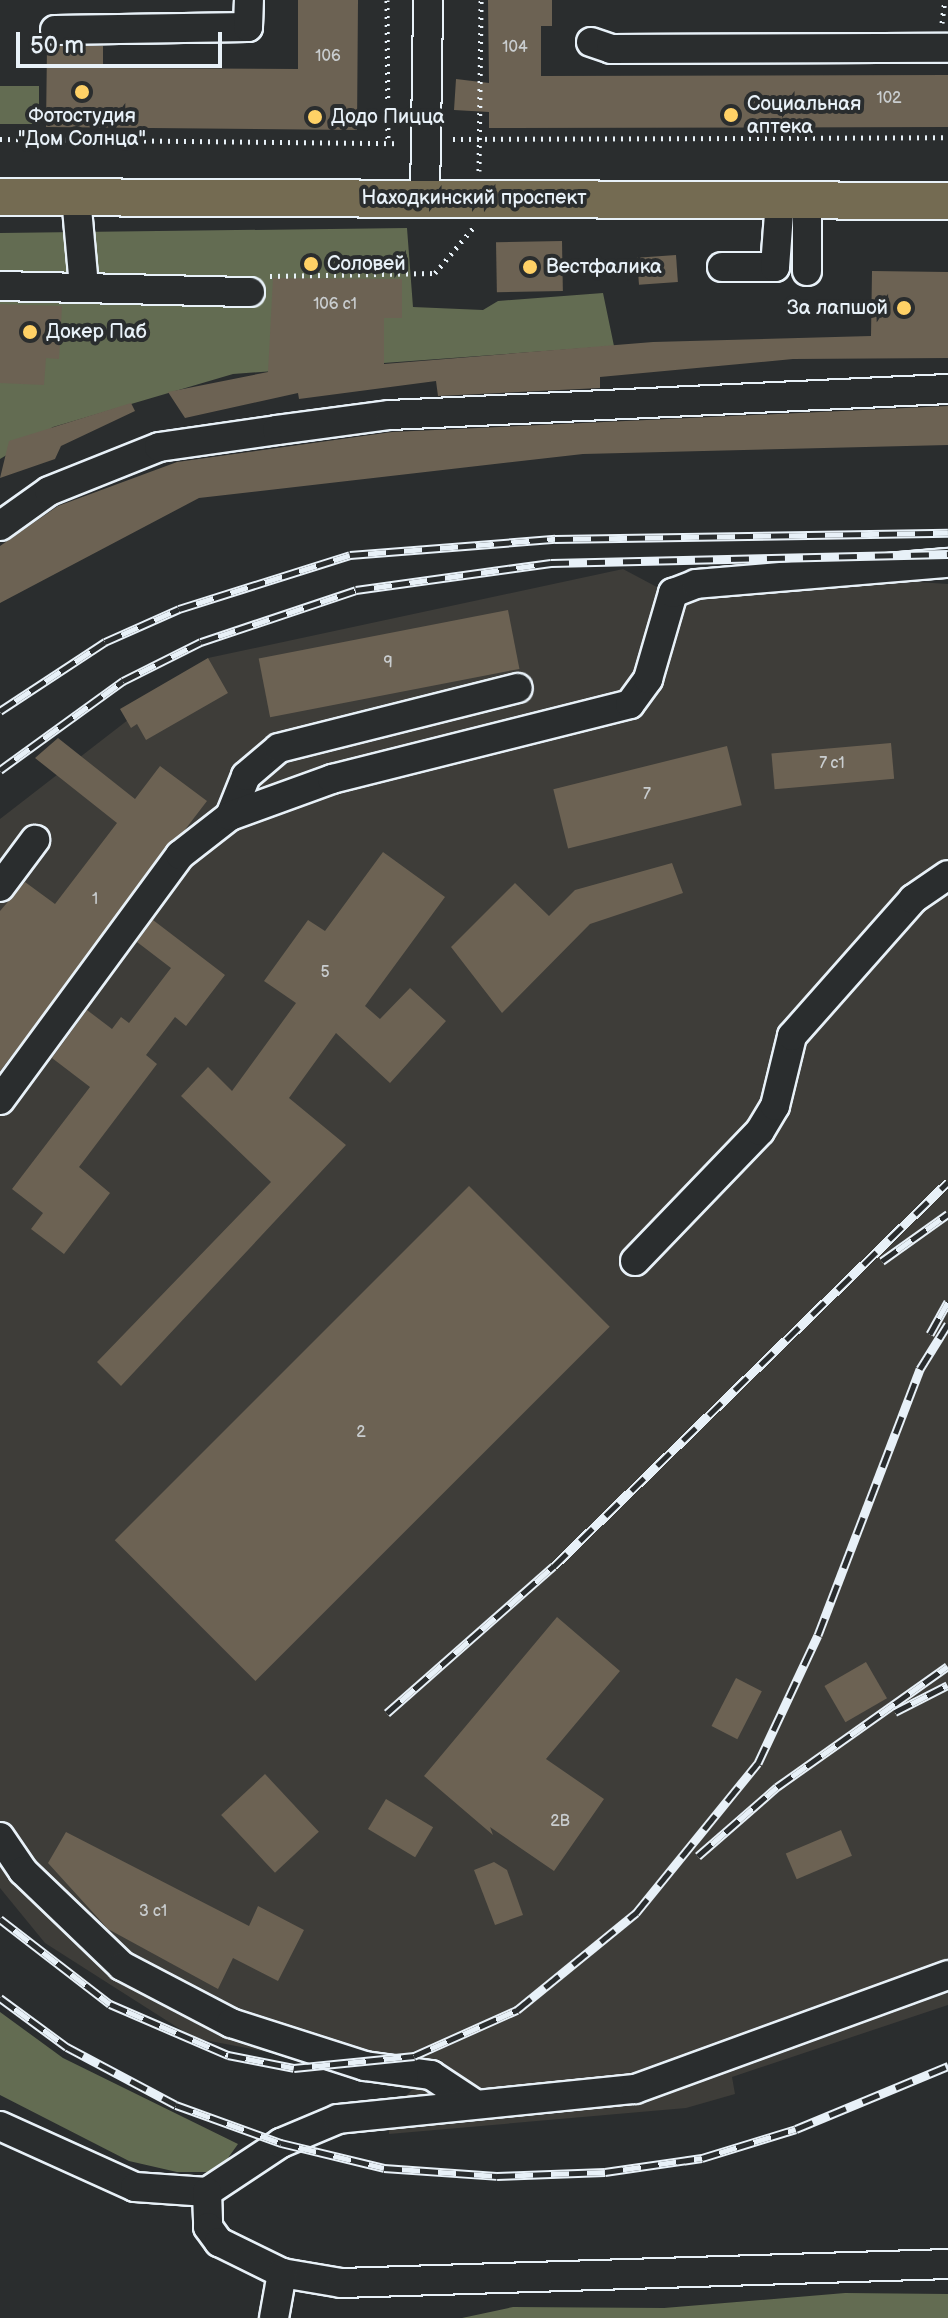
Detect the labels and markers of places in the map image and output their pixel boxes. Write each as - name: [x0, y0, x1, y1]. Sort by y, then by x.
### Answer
- marker: Фотостудия "Дом Солнца": [73, 83, 91, 101]
- place label: Социальная аптека: [747, 92, 861, 139]
- place label: Фотостудия "Дом Солнца": [18, 104, 146, 151]
- place label: Додо Пицца: [331, 105, 445, 129]
- marker: Социальная аптека: [722, 106, 740, 124]
- marker: Додо Пицца: [306, 108, 324, 126]
- place label: Соловей: [327, 252, 406, 276]
- marker: Соловей: [302, 255, 320, 273]
- place label: Вестфалика: [546, 255, 662, 279]
- marker: Вестфалика: [521, 258, 539, 276]
- place label: За лапшой: [787, 296, 888, 320]
- marker: За лапшой: [895, 299, 913, 317]
- place label: Докер Паб: [46, 320, 147, 344]
- marker: Докер Паб: [21, 323, 39, 341]

